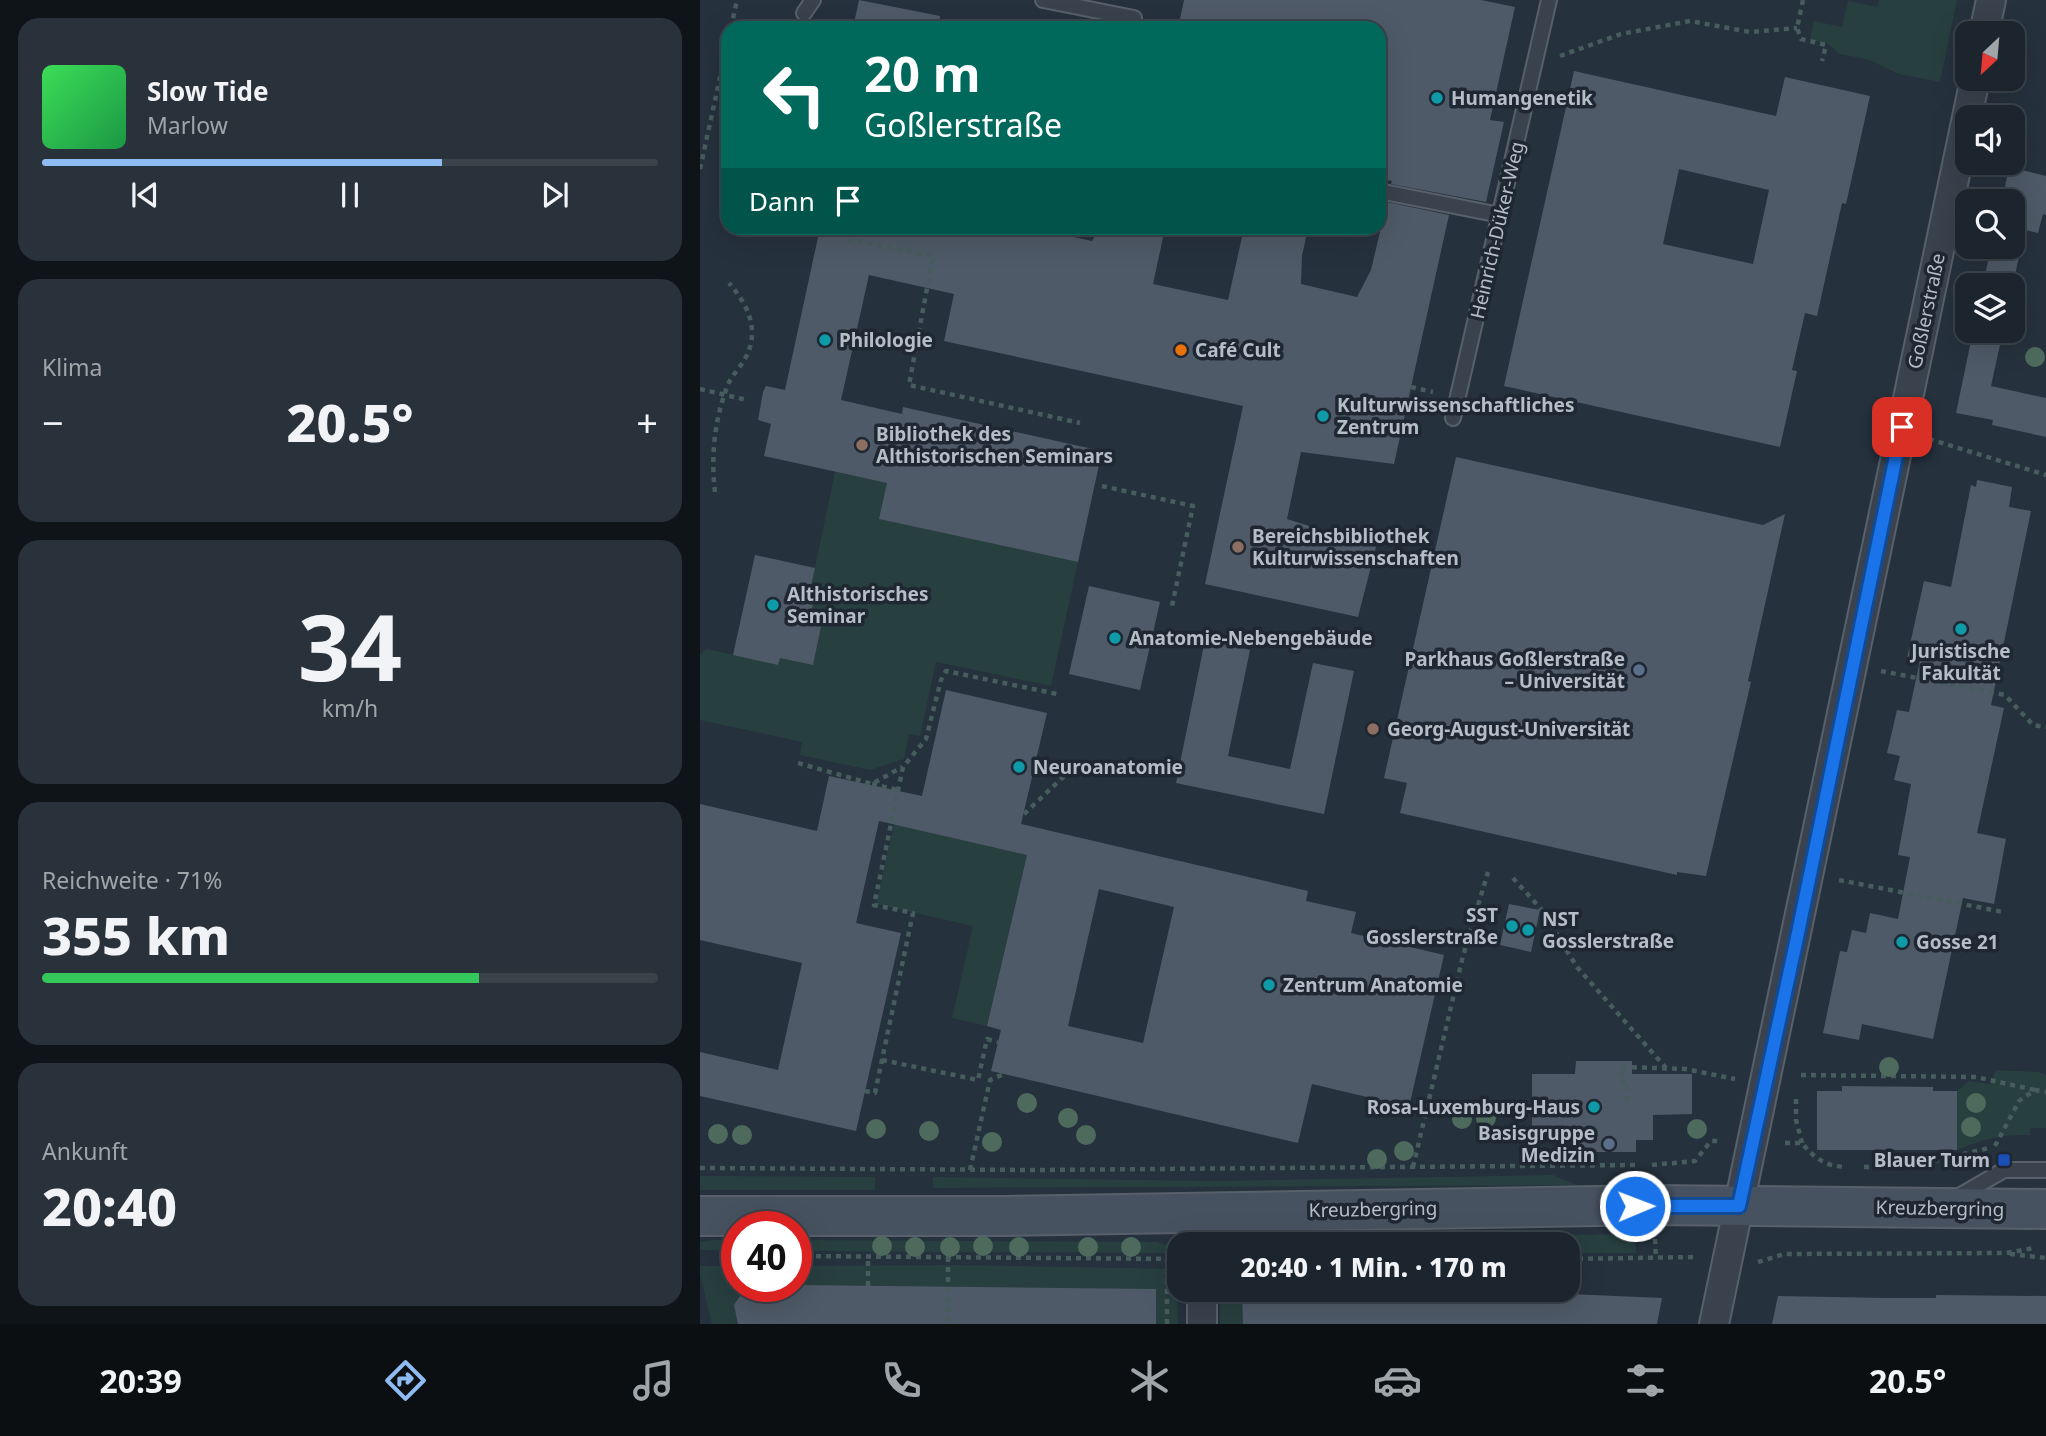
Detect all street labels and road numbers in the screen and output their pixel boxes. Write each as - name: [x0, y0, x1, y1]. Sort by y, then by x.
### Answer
- street label: Heinrich-Düker-Weg: [1464, 139, 1530, 321]
- street label: Goßlerstraße: [1901, 251, 1951, 371]
- street label: Kreuzbergring: [1876, 1194, 2004, 1222]
- street label: Kreuzbergring: [1309, 1195, 1437, 1223]

